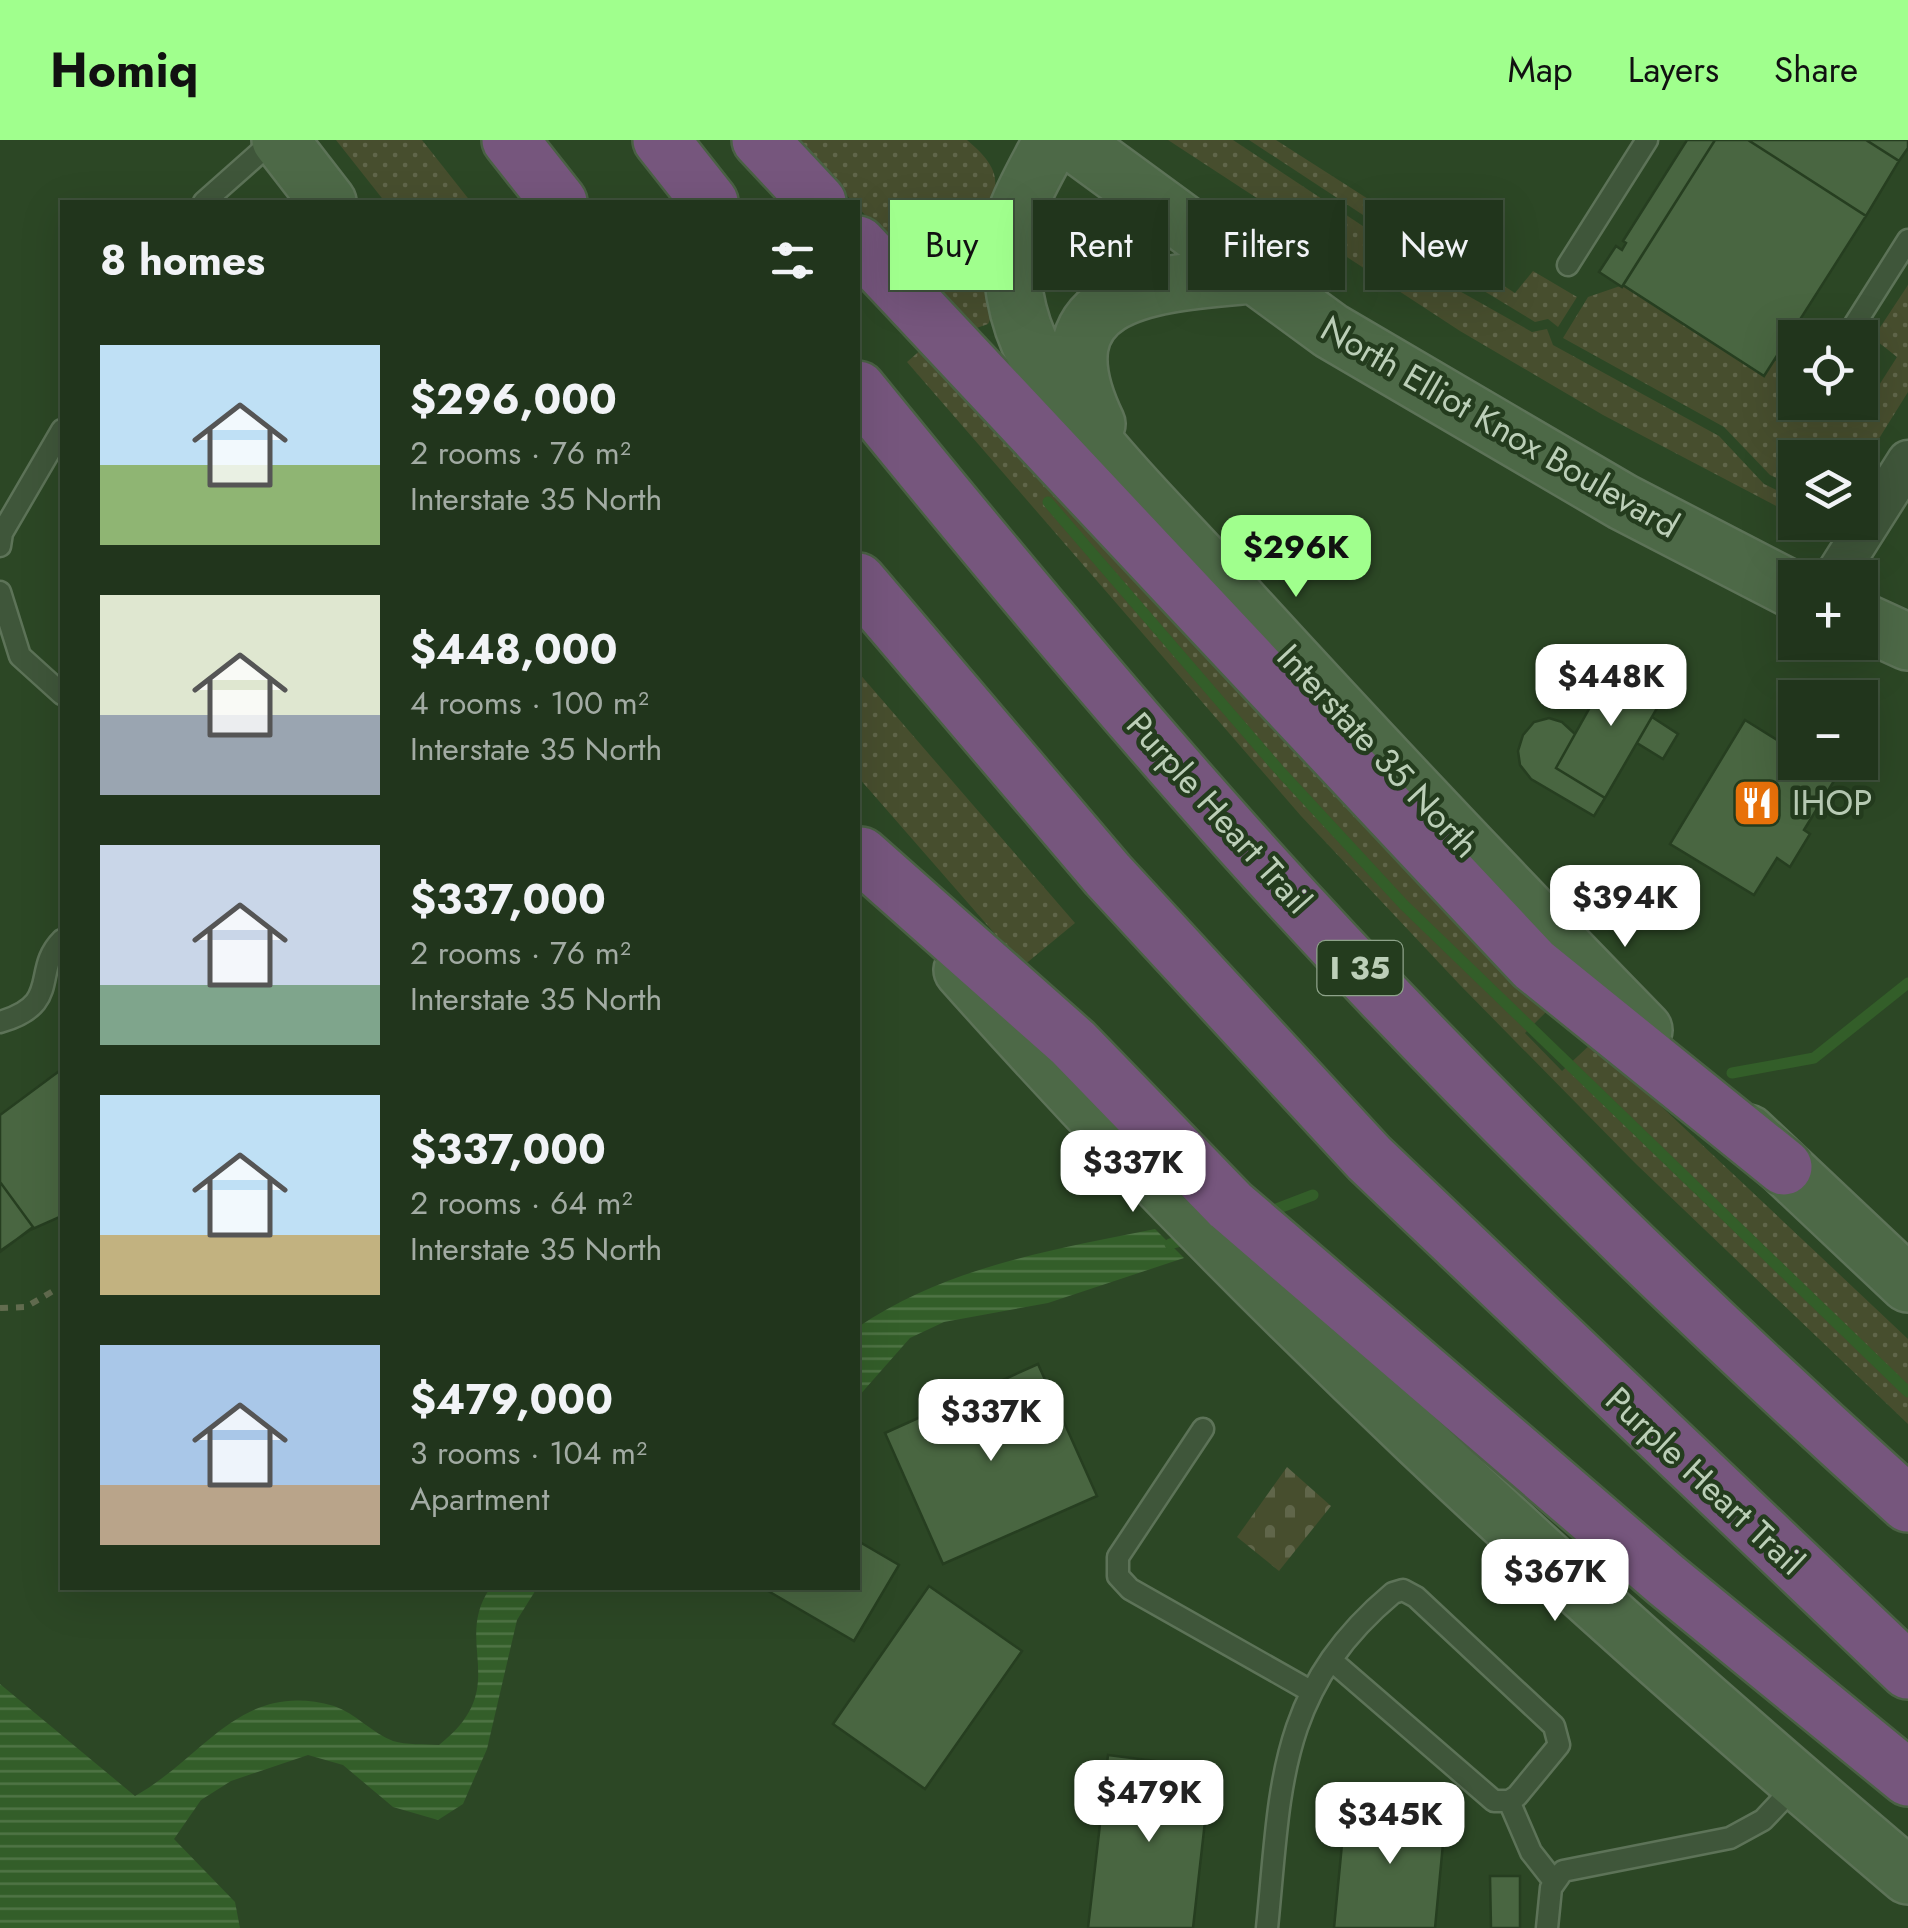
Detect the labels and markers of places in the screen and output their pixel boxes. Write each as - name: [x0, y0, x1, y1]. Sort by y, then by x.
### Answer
- pin: $296K: [1226, 515, 1366, 600]
- pin: $448K: [1541, 644, 1681, 729]
- restaurant icon: IHOP: [1731, 777, 1783, 829]
- place label: IHOP: [1792, 778, 1872, 828]
- pin: $394K: [1555, 865, 1695, 950]
- pin: $337K: [1063, 1130, 1203, 1215]
- pin: $337K: [921, 1379, 1061, 1464]
- pin: $367K: [1485, 1539, 1625, 1624]
- pin: $479K: [1079, 1760, 1219, 1845]
- pin: $345K: [1320, 1782, 1460, 1867]

